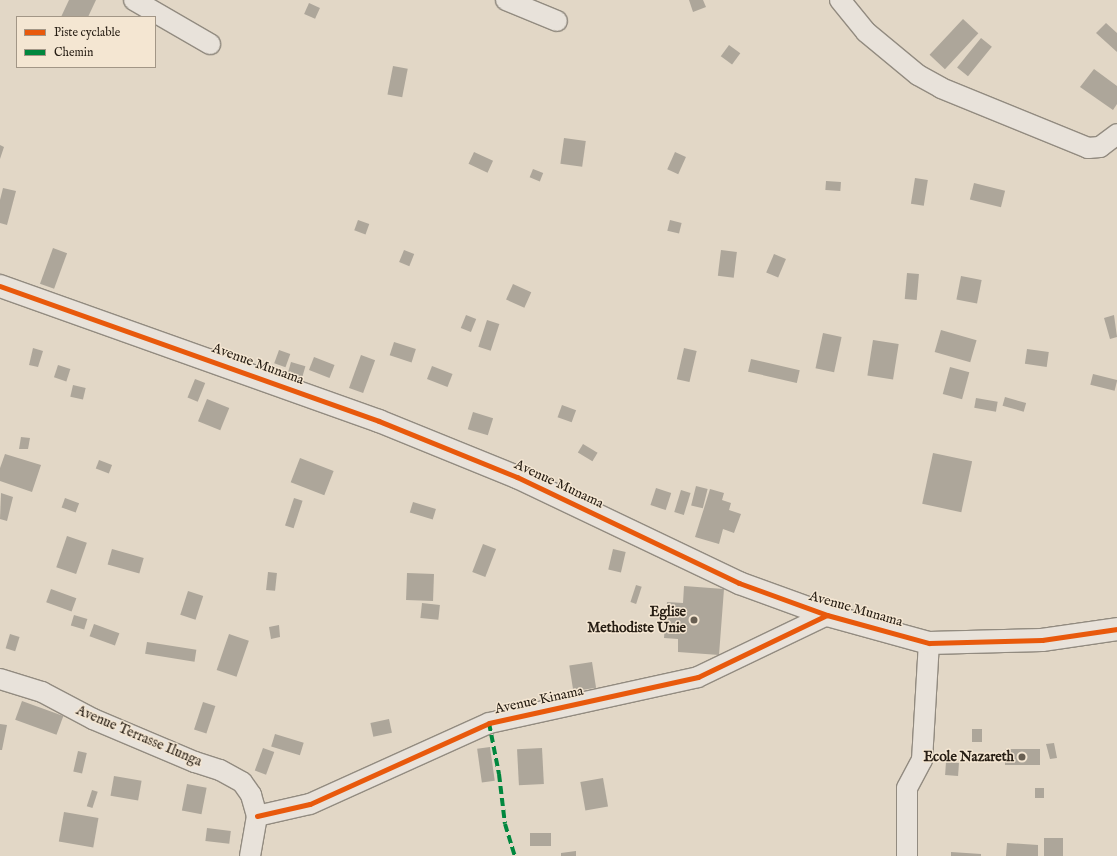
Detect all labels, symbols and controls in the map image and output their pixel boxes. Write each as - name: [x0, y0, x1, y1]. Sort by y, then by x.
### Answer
- legend: [16, 16, 156, 68]
- text: Piste cyclable: [54, 25, 120, 40]
- text: Chemin: [54, 45, 93, 60]
- street label: Avenue Munama: [210, 340, 306, 388]
- street label: Avenue Munama: [512, 456, 606, 512]
- street label: Avenue Munama: [807, 588, 905, 630]
- place label: Eglise Methodiste Unie: [587, 604, 686, 636]
- marker: Eglise Methodiste Unie: [689, 615, 699, 625]
- street label: Avenue Kinama: [493, 682, 585, 718]
- street label: Avenue Terrasse Ilunga: [74, 702, 204, 770]
- place label: Ecole Nazareth: [923, 749, 1014, 765]
- marker: Ecole Nazareth: [1017, 752, 1027, 762]

